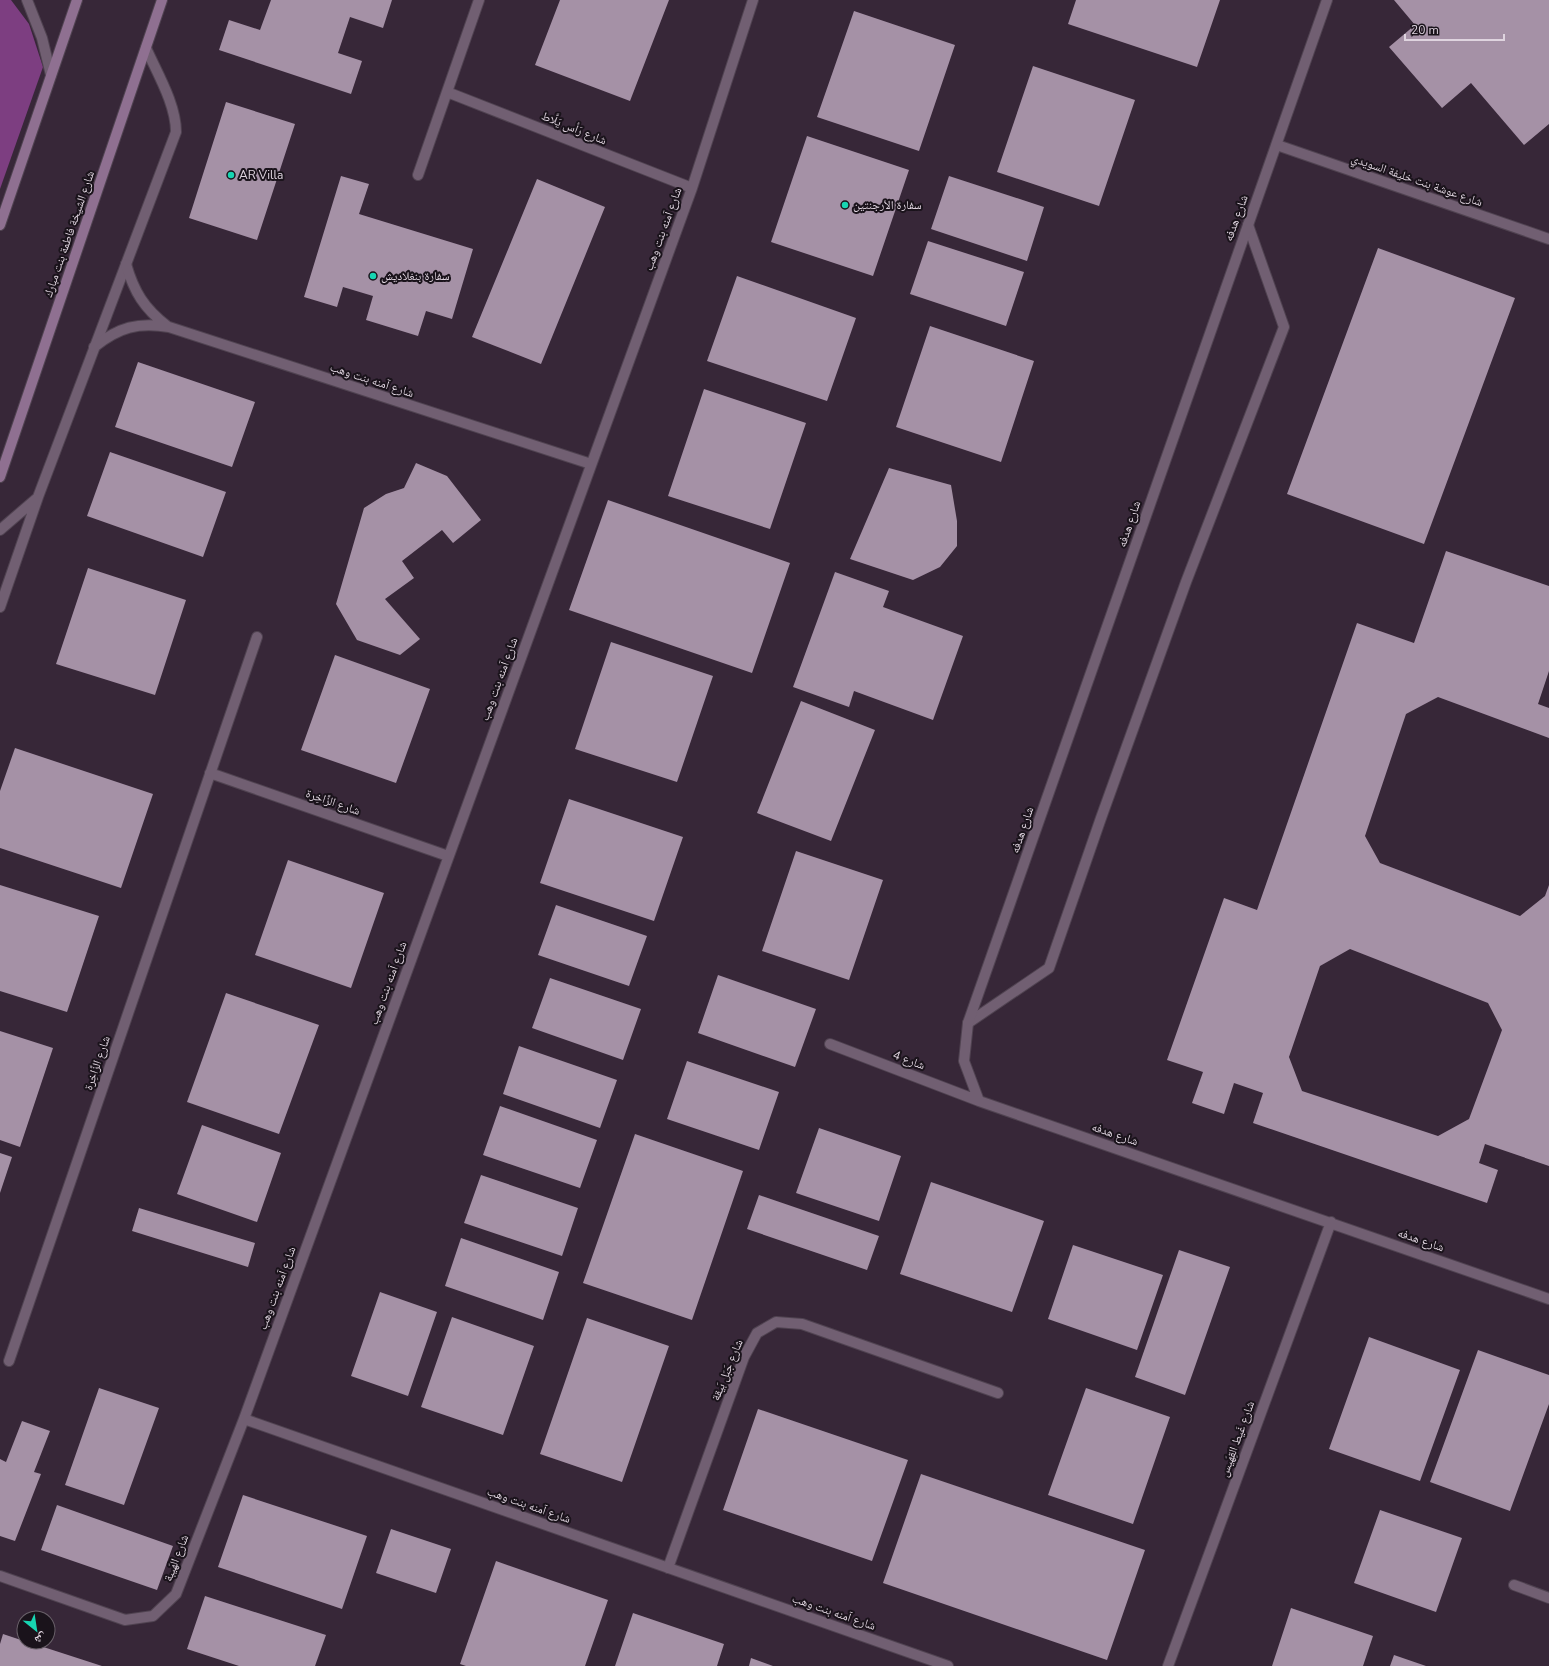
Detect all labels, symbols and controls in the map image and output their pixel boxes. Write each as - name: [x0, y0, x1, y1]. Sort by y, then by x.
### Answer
- scale bar: [1405, 16, 1504, 42]
- text: 20 m: [1411, 22, 1439, 38]
- street label: شارع رَأس يَلَّاط: [539, 107, 609, 148]
- street label: شارع عوشة بنت خليفة السويدي: [1349, 150, 1485, 212]
- place label: AR Villa: [239, 167, 283, 183]
- street label: شارع الشيخة فاطمة بنت مبارك: [40, 169, 98, 299]
- marker: AR Villa: [226, 170, 236, 180]
- street label: شارع آمنه بنت وهب: [641, 185, 686, 273]
- street label: شارع هدفه: [1220, 193, 1252, 243]
- place label: سفارة الأرجنتين: [853, 197, 922, 213]
- marker: سفارة الأرجنتين: [840, 200, 850, 210]
- place label: سفارة بنغلاديش: [381, 268, 450, 284]
- marker: سفارة بنغلاديش: [368, 271, 378, 281]
- street label: شارع آمنه بنت وهب: [328, 359, 416, 401]
- street label: شارع هدفه: [1114, 499, 1144, 549]
- street label: شارع آمنه بنت وهب: [477, 635, 522, 723]
- street label: شارع الزَّاخِرة: [304, 785, 362, 819]
- street label: شارع هدفه: [1007, 805, 1037, 855]
- street label: شارع آمنه بنت وهب: [366, 939, 411, 1027]
- street label: شارع الزَّاخِرة: [80, 1034, 114, 1092]
- street label: شارع 4: [891, 1047, 927, 1073]
- street label: شارع هدفه: [1090, 1119, 1140, 1149]
- street label: شارع هدفه: [1396, 1225, 1446, 1255]
- street label: شارع آمنه بنت وهب: [255, 1244, 300, 1332]
- street label: شارع جَبَل بَيقة: [707, 1337, 747, 1403]
- street label: شارع غَيط القِهَيس: [1216, 1399, 1258, 1479]
- street label: شارع آمنه بنت وهب: [485, 1483, 573, 1527]
- street label: شارع الهَيبة: [160, 1532, 192, 1584]
- street label: شارع آمنه بنت وهب: [790, 1590, 878, 1634]
- north arrow: [16, 1610, 56, 1650]
- text: ش: [32, 1629, 50, 1648]

